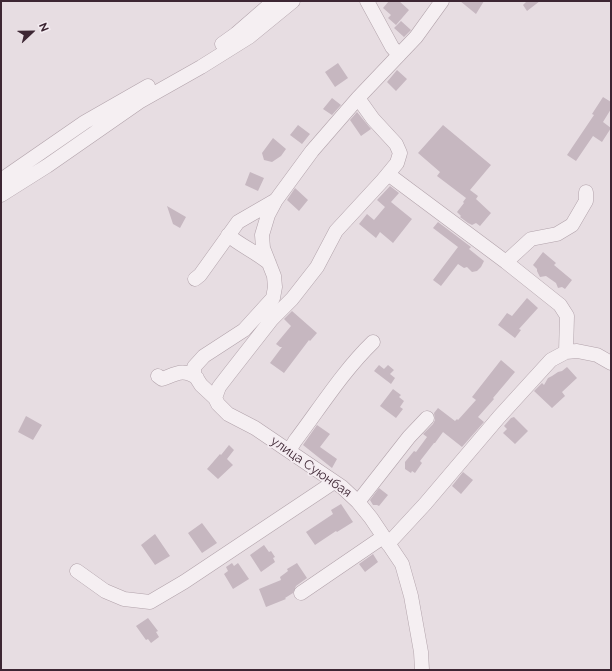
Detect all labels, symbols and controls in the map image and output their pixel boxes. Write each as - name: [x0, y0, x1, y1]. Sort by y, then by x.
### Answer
- north arrow: [12, 12, 52, 52]
- text: N: [36, 21, 51, 34]
- street label: улица Суюнбая: [267, 433, 355, 501]

